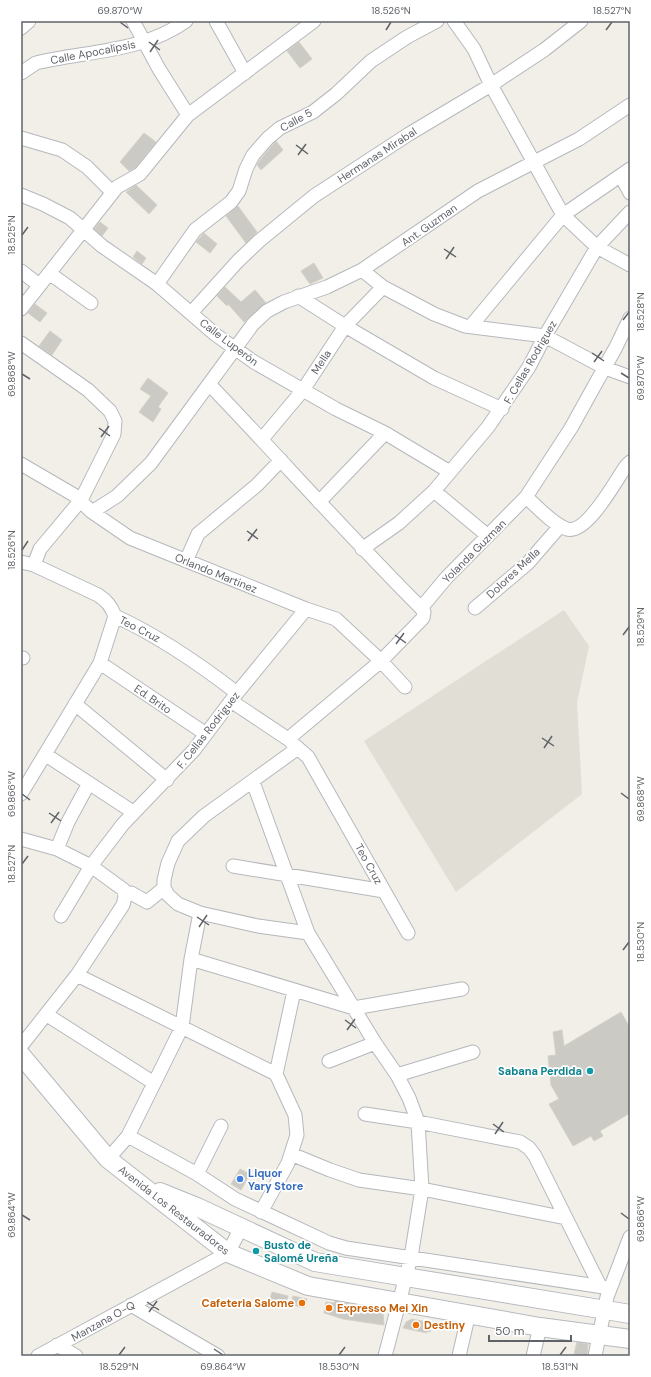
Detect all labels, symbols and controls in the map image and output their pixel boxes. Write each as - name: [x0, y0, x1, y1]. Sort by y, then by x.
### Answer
- text: 69.870°W: [97, 4, 143, 17]
- text: 18.526°N: [371, 4, 411, 17]
- text: 18.527°N: [593, 4, 631, 17]
- street label: Calle Apocalípsis: [49, 37, 137, 67]
- street label: Calle 5: [277, 105, 315, 135]
- street label: Hermanas Mirabal: [335, 124, 419, 186]
- street label: Ant. Guzman: [398, 201, 460, 249]
- text: 18.525°N: [5, 215, 18, 255]
- text: 18.528°N: [634, 292, 647, 332]
- street label: Calle Luperón: [197, 315, 261, 369]
- street label: F. Cellas Rodriguez: [500, 318, 560, 406]
- street label: Mella: [308, 347, 334, 377]
- text: 69.868°W: [5, 351, 18, 397]
- text: 69.870°W: [634, 355, 647, 401]
- street label: Yolanda Guzman: [439, 516, 509, 586]
- text: 18.526°N: [5, 530, 18, 570]
- street label: Dolores Mella: [483, 545, 543, 601]
- street label: Orlando Martinez: [173, 550, 259, 596]
- text: 18.529°N: [634, 607, 647, 647]
- street label: Teo Cruz: [117, 613, 163, 645]
- street label: Ed. Brito: [132, 681, 174, 717]
- street label: F. Cellas Rodriguez: [174, 689, 242, 771]
- text: 69.866°W: [5, 771, 18, 817]
- text: 69.868°W: [634, 776, 647, 822]
- street label: Teo Cruz: [352, 841, 386, 887]
- text: 18.527°N: [5, 845, 18, 883]
- text: 18.530°N: [634, 922, 647, 962]
- place label: Sabana Perdida: [498, 1064, 582, 1078]
- marker: Sabana Perdida: [585, 1066, 595, 1076]
- street label: Avenida Los Restauradores: [116, 1162, 232, 1258]
- place label: Liquor Yary Store: [248, 1166, 304, 1193]
- marker: Liquor Yary Store: [235, 1174, 245, 1184]
- text: 69.864°W: [5, 1192, 18, 1238]
- text: 69.866°W: [634, 1196, 647, 1242]
- place label: Busto de Salomé Ureña: [264, 1238, 338, 1265]
- marker: Busto de Salomé Ureña: [251, 1246, 261, 1256]
- place label: Cafeteria Salome: [202, 1296, 294, 1310]
- street label: Manzana O-Q: [69, 1298, 137, 1344]
- marker: Cafeteria Salome: [297, 1298, 307, 1308]
- place label: Expresso Mei Xin: [337, 1301, 428, 1315]
- marker: Expresso Mei Xin: [324, 1303, 334, 1313]
- scale bar: [489, 1317, 571, 1343]
- place label: Destiny: [424, 1318, 465, 1332]
- marker: Destiny: [411, 1320, 421, 1330]
- text: 50 m: [495, 1323, 524, 1339]
- text: 18.529°N: [99, 1360, 139, 1373]
- text: 69.864°W: [200, 1360, 246, 1373]
- text: 18.530°N: [319, 1360, 359, 1373]
- text: 18.531°N: [542, 1360, 578, 1373]

